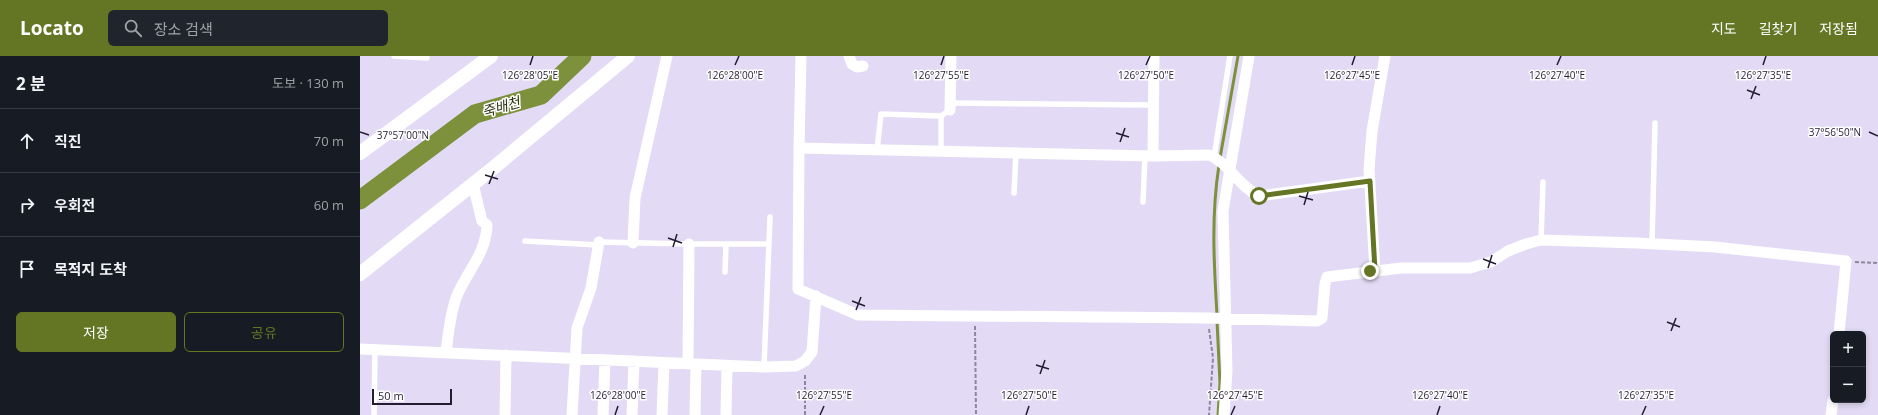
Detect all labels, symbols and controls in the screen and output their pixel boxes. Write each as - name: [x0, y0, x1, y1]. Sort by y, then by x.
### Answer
- search box: [108, 10, 388, 46]
- text: Locato: [20, 15, 84, 41]
- icon: search: [122, 17, 144, 39]
- text: 장소 검색: [154, 19, 213, 39]
- text: 지도: [1711, 19, 1737, 38]
- text: 길찾기: [1759, 19, 1797, 38]
- text: 저장됨: [1819, 19, 1858, 38]
- text: 126°28'05"E: [502, 68, 558, 82]
- text: 126°28'00"E: [707, 68, 763, 82]
- text: 126°27'55"E: [913, 68, 969, 82]
- text: 126°27'50"E: [1118, 68, 1174, 82]
- text: 126°27'45"E: [1324, 68, 1380, 82]
- text: 126°27'40"E: [1529, 68, 1585, 82]
- text: 126°27'35"E: [1735, 68, 1791, 82]
- text: 2 분: [16, 72, 46, 95]
- text: 도보 · 130 m: [272, 74, 344, 92]
- water label: 죽배천: [480, 92, 523, 121]
- text: 37°56'50"N: [1809, 125, 1861, 139]
- text: 37°57'00"N: [377, 128, 429, 142]
- icon: ahead: [16, 130, 38, 152]
- text: 직진: [54, 131, 82, 151]
- text: 70 m: [314, 132, 344, 150]
- route start: [1250, 187, 1268, 205]
- icon: right: [16, 194, 38, 216]
- text: 우회전: [54, 195, 95, 215]
- text: 60 m: [314, 196, 344, 214]
- icon: arrive: [16, 258, 38, 280]
- text: 목적지 도착: [54, 259, 127, 279]
- route end: [1361, 262, 1379, 280]
- button: 저장: [16, 312, 176, 352]
- button: 공유: [184, 312, 344, 352]
- map controls: [1830, 331, 1866, 403]
- button: +: [1830, 331, 1866, 367]
- button: −: [1830, 367, 1866, 403]
- scale bar: [372, 387, 452, 406]
- text: 50 m: [378, 388, 404, 403]
- text: 126°28'00"E: [590, 388, 646, 402]
- text: 126°27'55"E: [796, 388, 852, 402]
- text: 126°27'50"E: [1001, 388, 1057, 402]
- text: 126°27'45"E: [1207, 388, 1263, 402]
- text: 126°27'40"E: [1412, 388, 1468, 402]
- text: 126°27'35"E: [1618, 388, 1674, 402]

